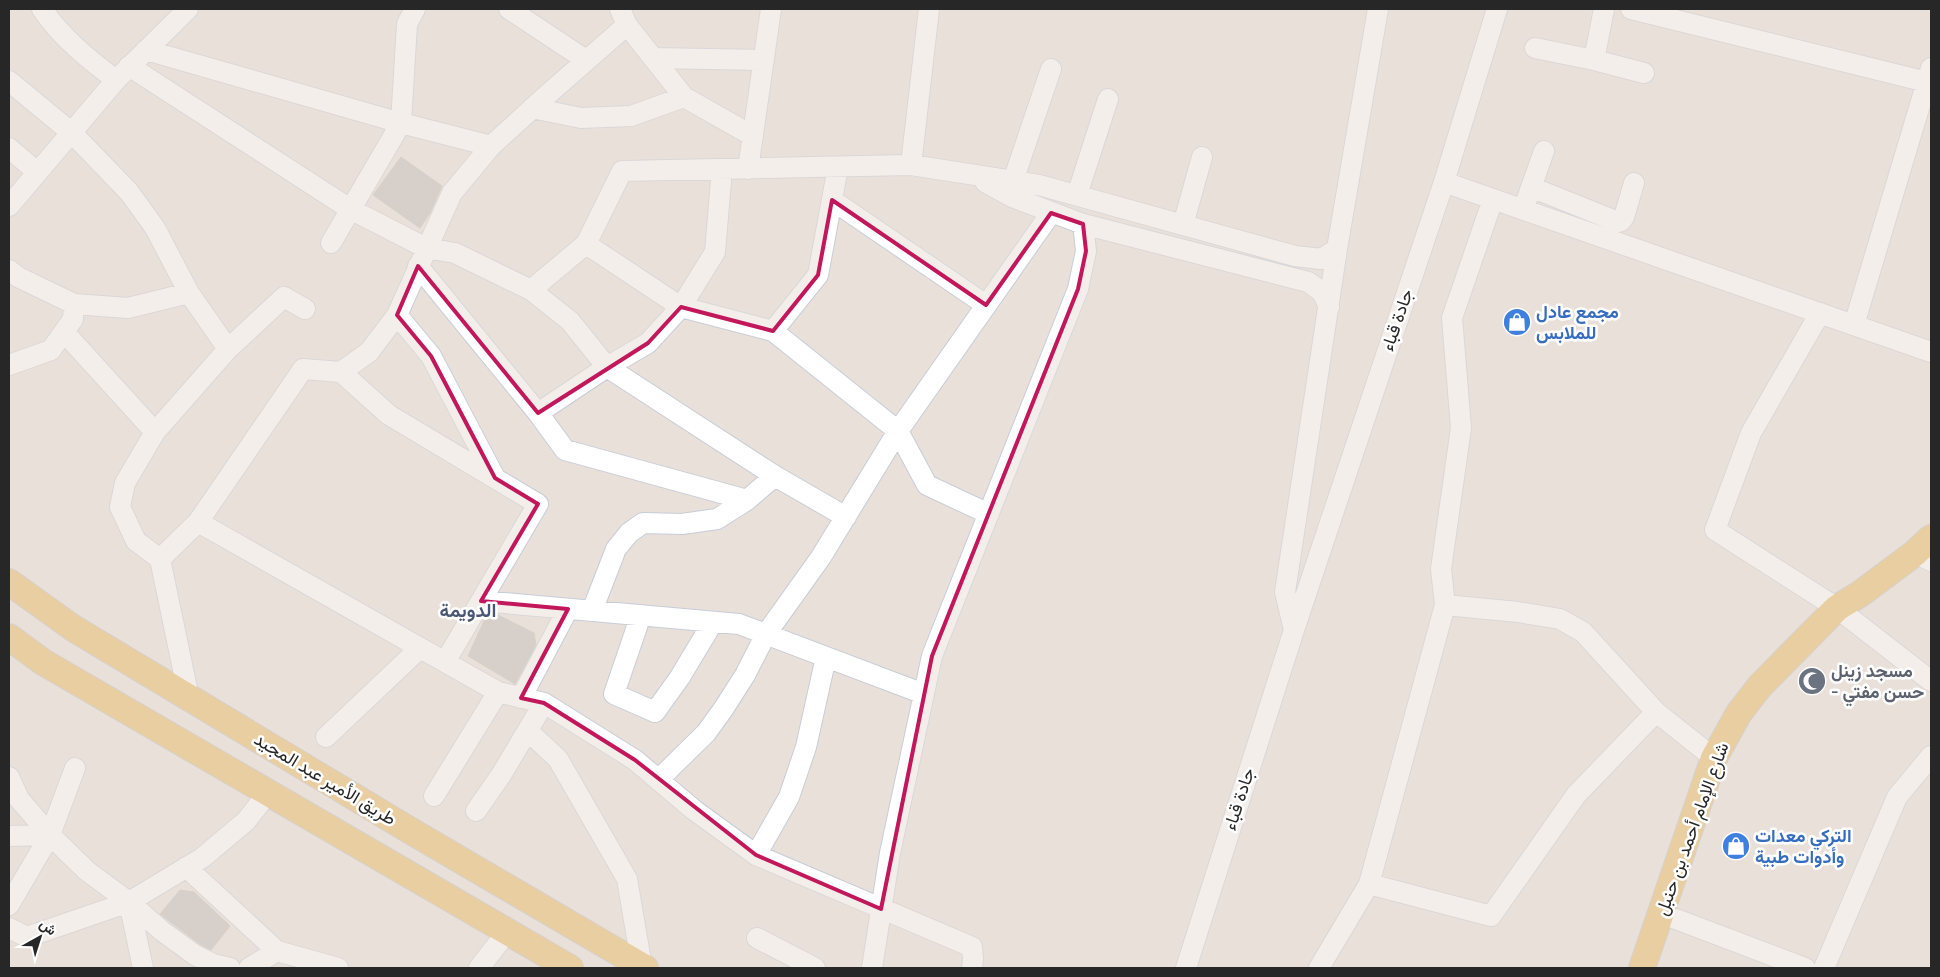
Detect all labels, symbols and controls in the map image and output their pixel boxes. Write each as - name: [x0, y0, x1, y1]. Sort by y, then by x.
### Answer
- street label: جادة قباء: [1376, 286, 1418, 354]
- place label: مجمع عادل للملابس: [1536, 301, 1619, 344]
- shop icon: مجمع عادل للملابس: [1502, 307, 1532, 337]
- district label: الدويمة: [440, 599, 496, 623]
- place label: مسجد زينل - حسن مفتي: [1831, 660, 1924, 707]
- mosque icon: مسجد زينل - حسن مفتي: [1797, 666, 1827, 696]
- street label: طريق الأمير عبد المجيد: [250, 728, 400, 830]
- street label: شارع الإمام أحمد بن حنبل: [1650, 739, 1735, 919]
- street label: جادة قباء: [1219, 765, 1259, 833]
- place label: التركي معدات وأدوات طبية: [1755, 825, 1852, 868]
- shop icon: التركي معدات وأدوات طبية: [1721, 831, 1751, 861]
- north arrow: [15, 912, 65, 962]
- text: ش: [36, 915, 61, 939]

